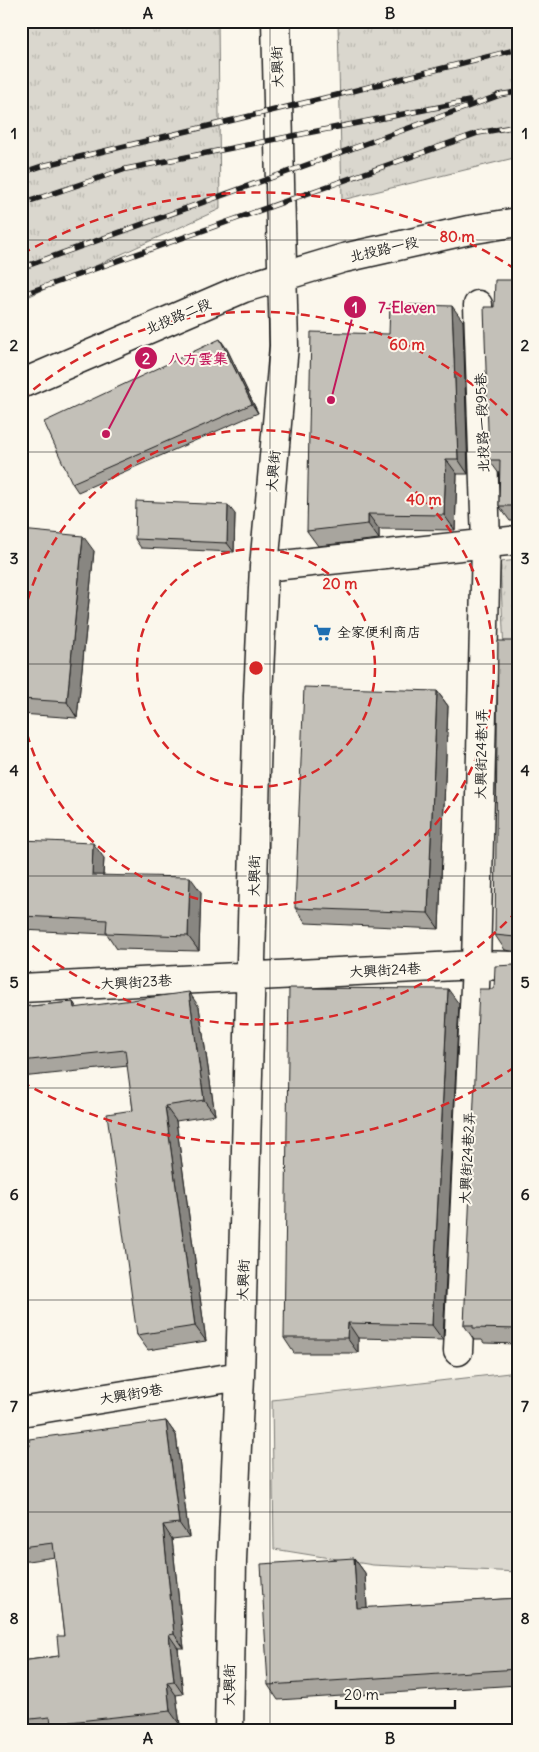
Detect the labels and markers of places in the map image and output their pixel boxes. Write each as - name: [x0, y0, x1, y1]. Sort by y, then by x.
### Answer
- callout: 7-Eleven: [343, 292, 445, 322]
- callout: 八方雲集: [133, 343, 238, 373]
- supermarket icon: 全家便利商店: [313, 622, 333, 642]
- place label: 全家便利商店: [337, 623, 421, 641]
- centre of rings: [247, 659, 265, 677]

